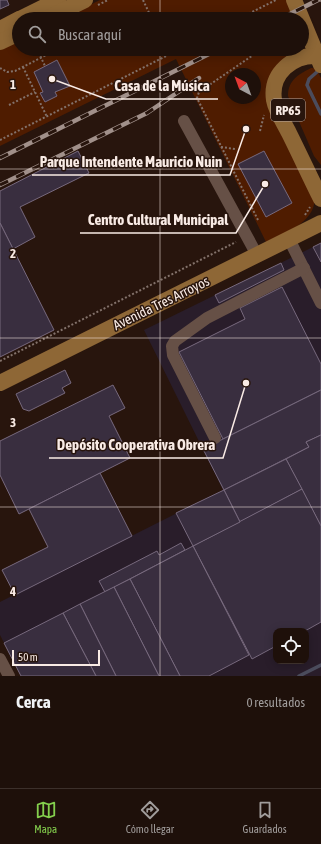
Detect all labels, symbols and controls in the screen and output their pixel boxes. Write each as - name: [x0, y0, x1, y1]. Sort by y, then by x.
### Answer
- search box: [12, 12, 309, 56]
- icon: search: [26, 23, 48, 45]
- text: Buscar aquí: [58, 26, 121, 43]
- north arrow: [225, 68, 261, 104]
- callout: Casa de la Música: [106, 72, 218, 99]
- text: 1: [10, 77, 16, 92]
- text: Casa de la Música: [114, 77, 210, 94]
- road number: RP65: [271, 99, 305, 121]
- callout: Parque Intendente Mauricio Nuin: [32, 148, 230, 175]
- text: Parque Intendente Mauricio Nuin: [40, 153, 222, 170]
- callout: Centro Cultural Municipal: [80, 206, 236, 233]
- text: Centro Cultural Municipal: [88, 211, 229, 228]
- text: 2: [10, 246, 16, 261]
- street label: Avenida Tres Arroyos: [110, 273, 212, 333]
- text: 3: [10, 415, 16, 430]
- callout: Depósito Cooperativa Obrera: [49, 431, 223, 458]
- text: Depósito Cooperativa Obrera: [57, 436, 215, 453]
- text: 4: [9, 584, 16, 599]
- map controls: [273, 628, 309, 664]
- button: locate: [273, 628, 309, 664]
- scale bar: [12, 648, 100, 667]
- text: 50 m: [18, 651, 38, 663]
- text: Cerca: [16, 692, 51, 712]
- text: 0 resultados: [246, 695, 305, 710]
- tab: Mapa: [34, 799, 57, 835]
- tab: Cómo llegar: [126, 799, 174, 835]
- tab: Guardados: [243, 799, 287, 835]

